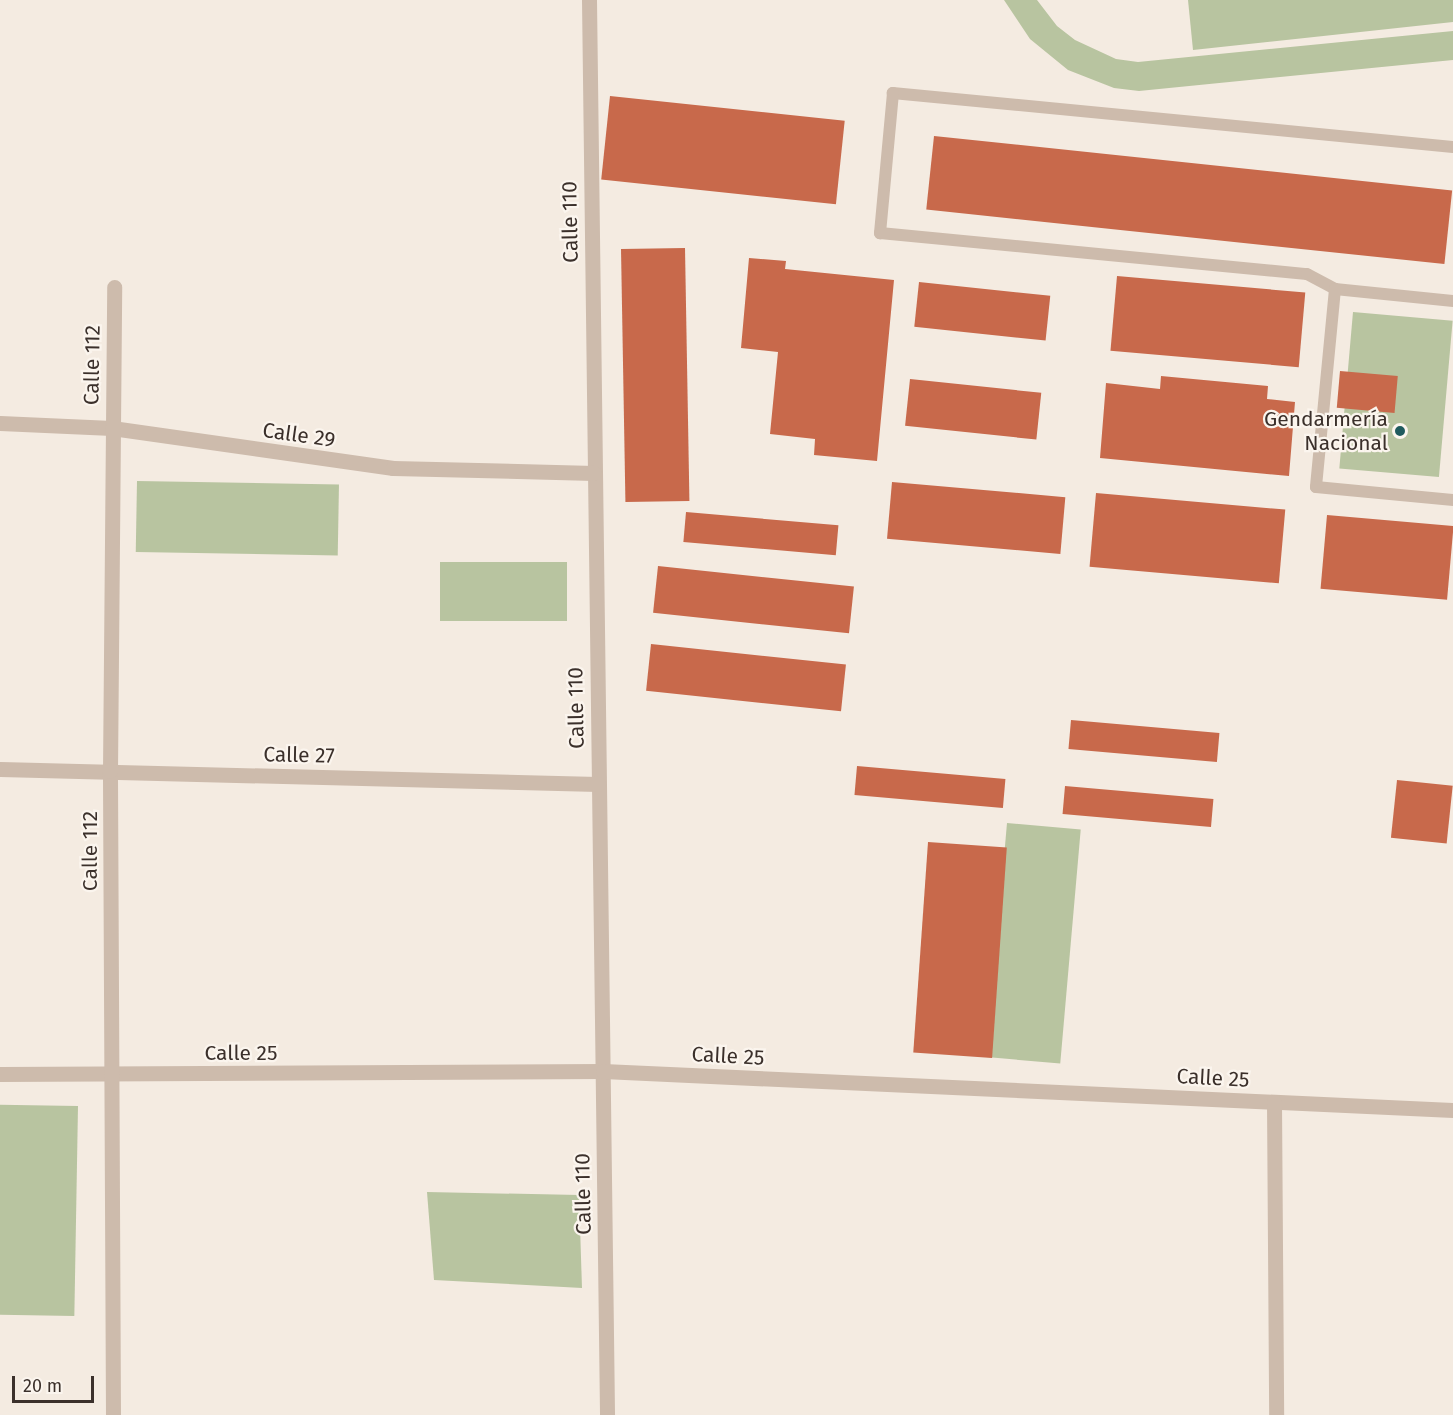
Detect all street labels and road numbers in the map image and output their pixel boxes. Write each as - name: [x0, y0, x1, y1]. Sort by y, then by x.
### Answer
- street label: Calle 110: [557, 181, 583, 263]
- street label: Calle 112: [79, 325, 105, 405]
- street label: Calle 29: [261, 417, 337, 453]
- street label: Calle 110: [563, 667, 589, 749]
- street label: Calle 27: [263, 742, 335, 768]
- street label: Calle 112: [77, 811, 103, 891]
- street label: Calle 25: [205, 1040, 277, 1066]
- street label: Calle 25: [691, 1042, 765, 1070]
- street label: Calle 25: [1176, 1064, 1250, 1092]
- street label: Calle 110: [570, 1153, 596, 1235]

